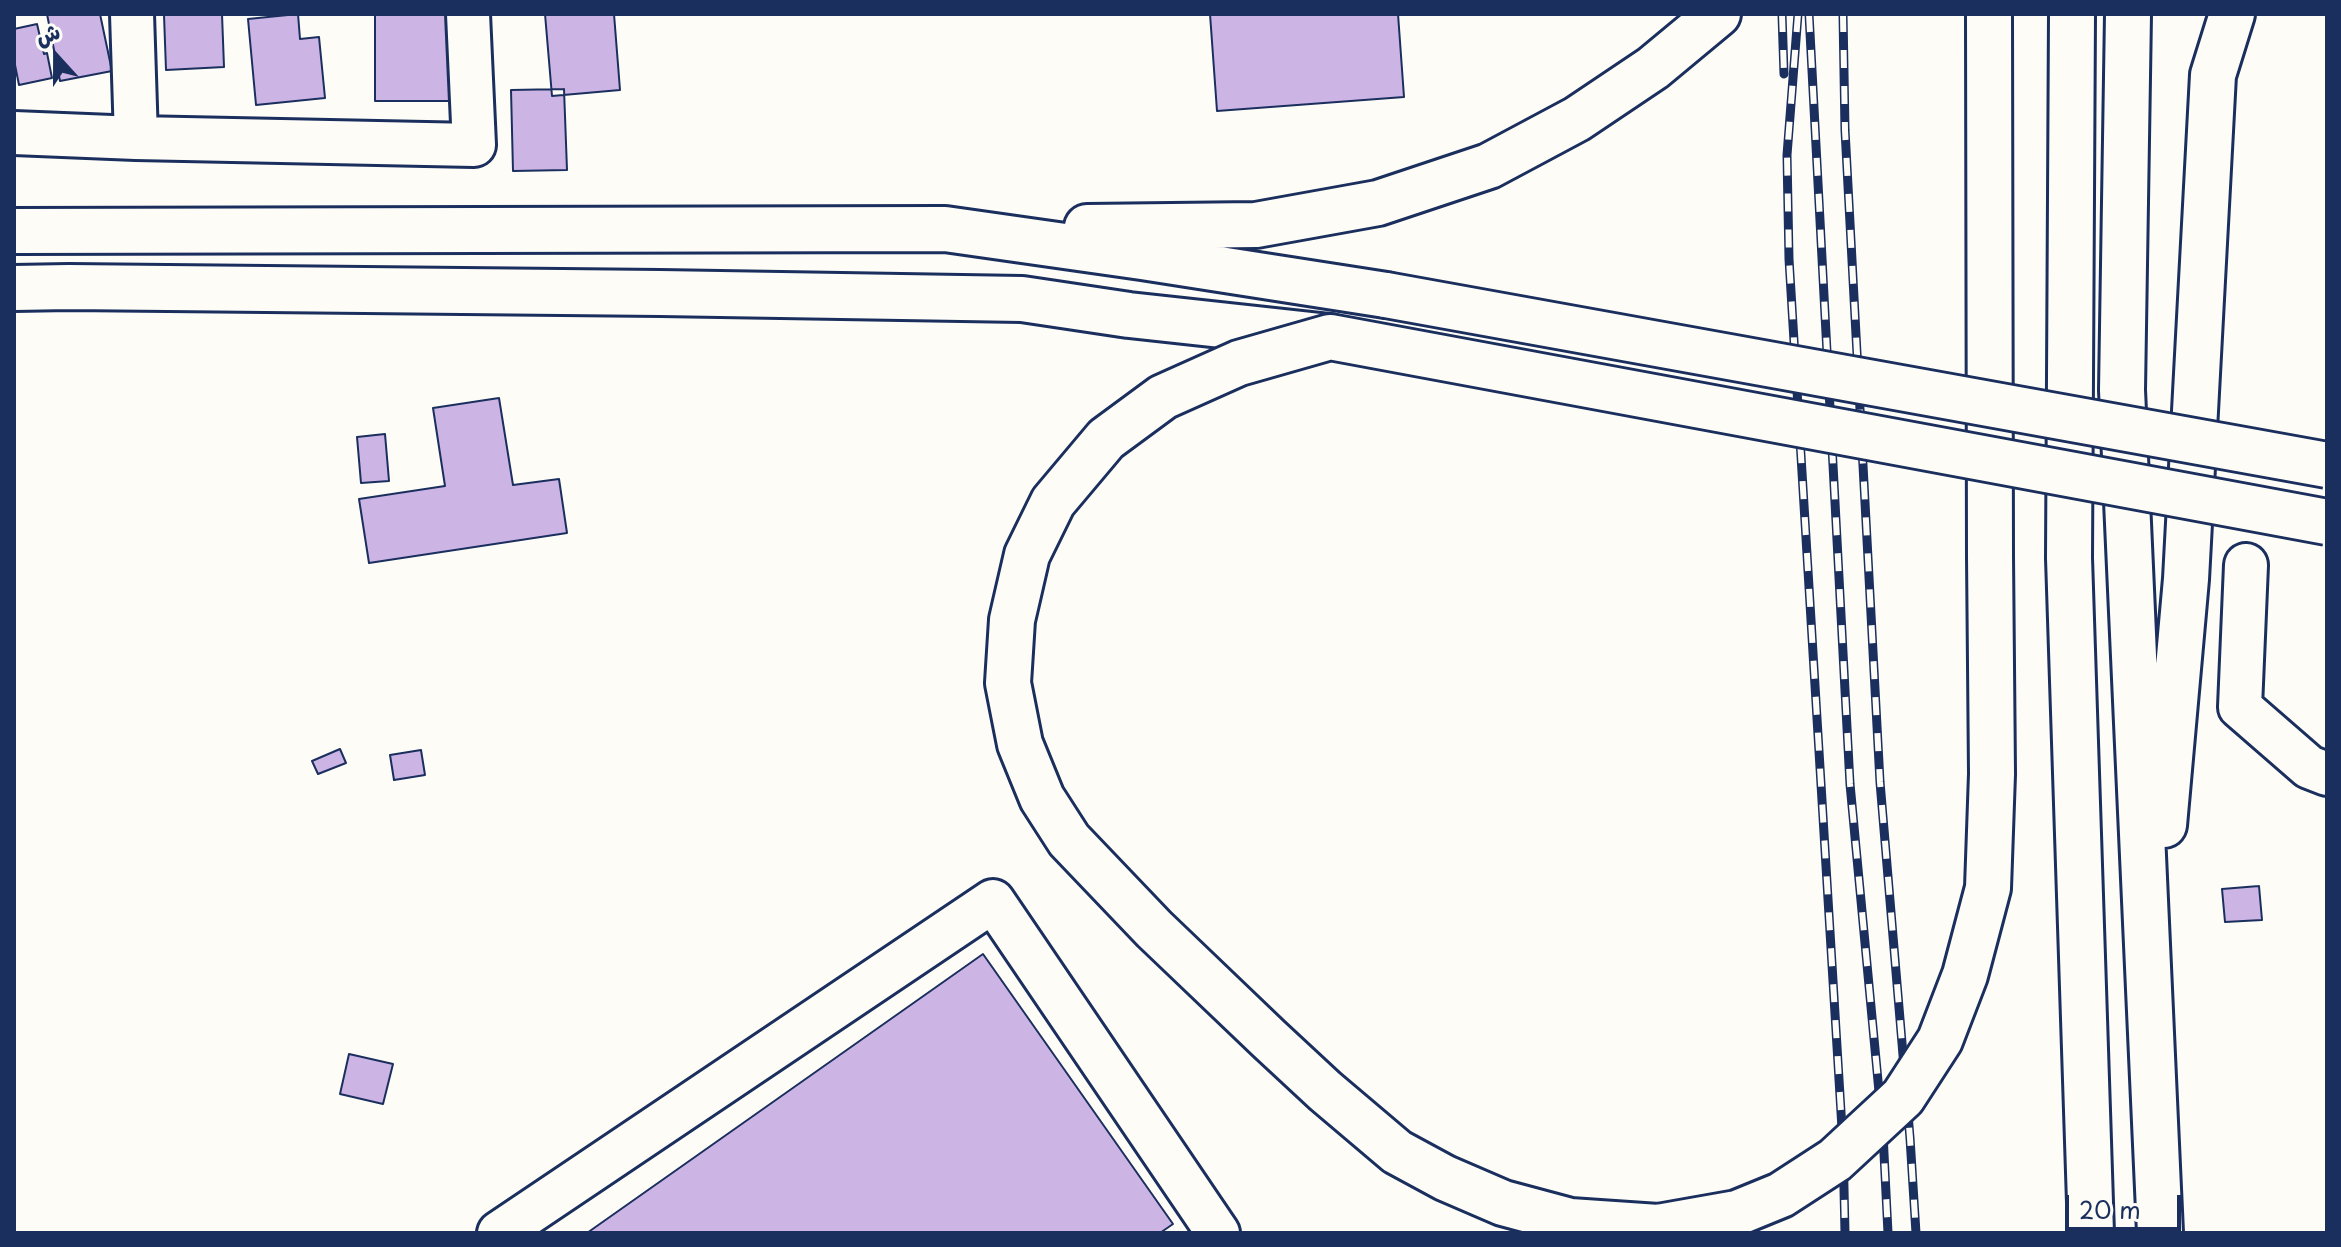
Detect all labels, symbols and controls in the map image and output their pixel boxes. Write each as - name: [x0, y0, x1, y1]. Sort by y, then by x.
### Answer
- text: ش: [30, 13, 64, 53]
- north arrow: [16, 16, 96, 96]
- scale bar: [2069, 1179, 2185, 1229]
- text: 20 m: [2079, 1191, 2141, 1227]

